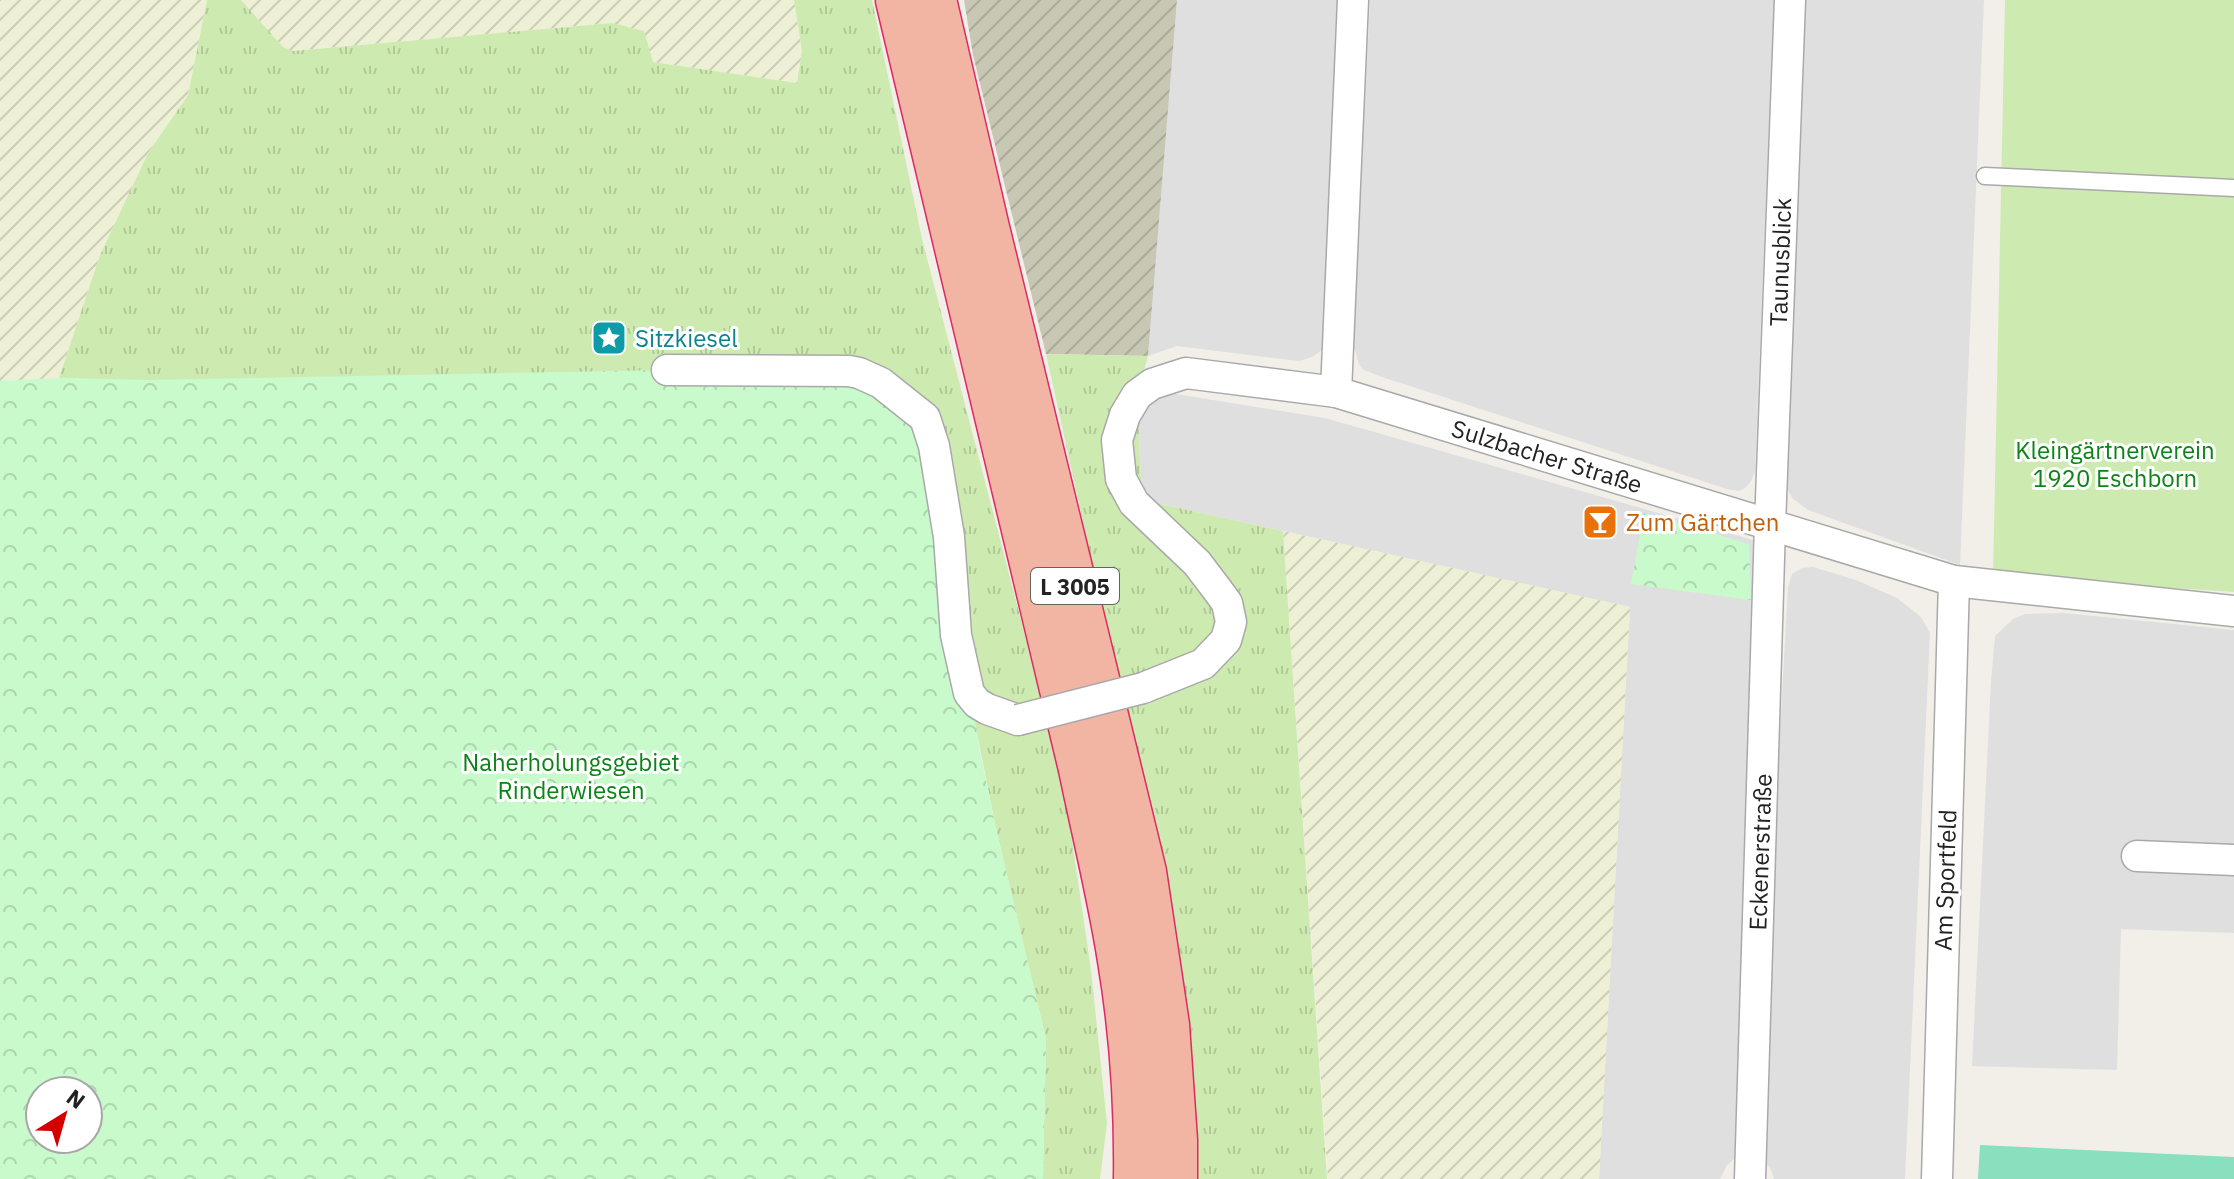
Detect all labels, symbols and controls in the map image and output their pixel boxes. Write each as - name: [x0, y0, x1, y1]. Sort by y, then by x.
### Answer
- street label: Taunusblick: [1762, 197, 1798, 327]
- place icon: Sitzkiesel: [590, 319, 628, 357]
- place label: Sitzkiesel: [635, 322, 738, 354]
- street label: Sulzbacher Straße: [1448, 412, 1646, 500]
- park label: Kleingärtnerverein 1920 Eschborn: [2015, 434, 2215, 494]
- bar icon: Zum Gärtchen: [1581, 503, 1619, 541]
- place label: Zum Gärtchen: [1626, 506, 1779, 538]
- road number: L 3005: [1031, 568, 1119, 604]
- park label: Naherholungsgebiet Rinderwiesen: [462, 746, 680, 806]
- street label: Eckenerstraße: [1741, 773, 1779, 931]
- street label: Am Sportfeld: [1927, 809, 1963, 951]
- north arrow: [24, 1075, 104, 1155]
- text: N: [61, 1082, 91, 1115]

